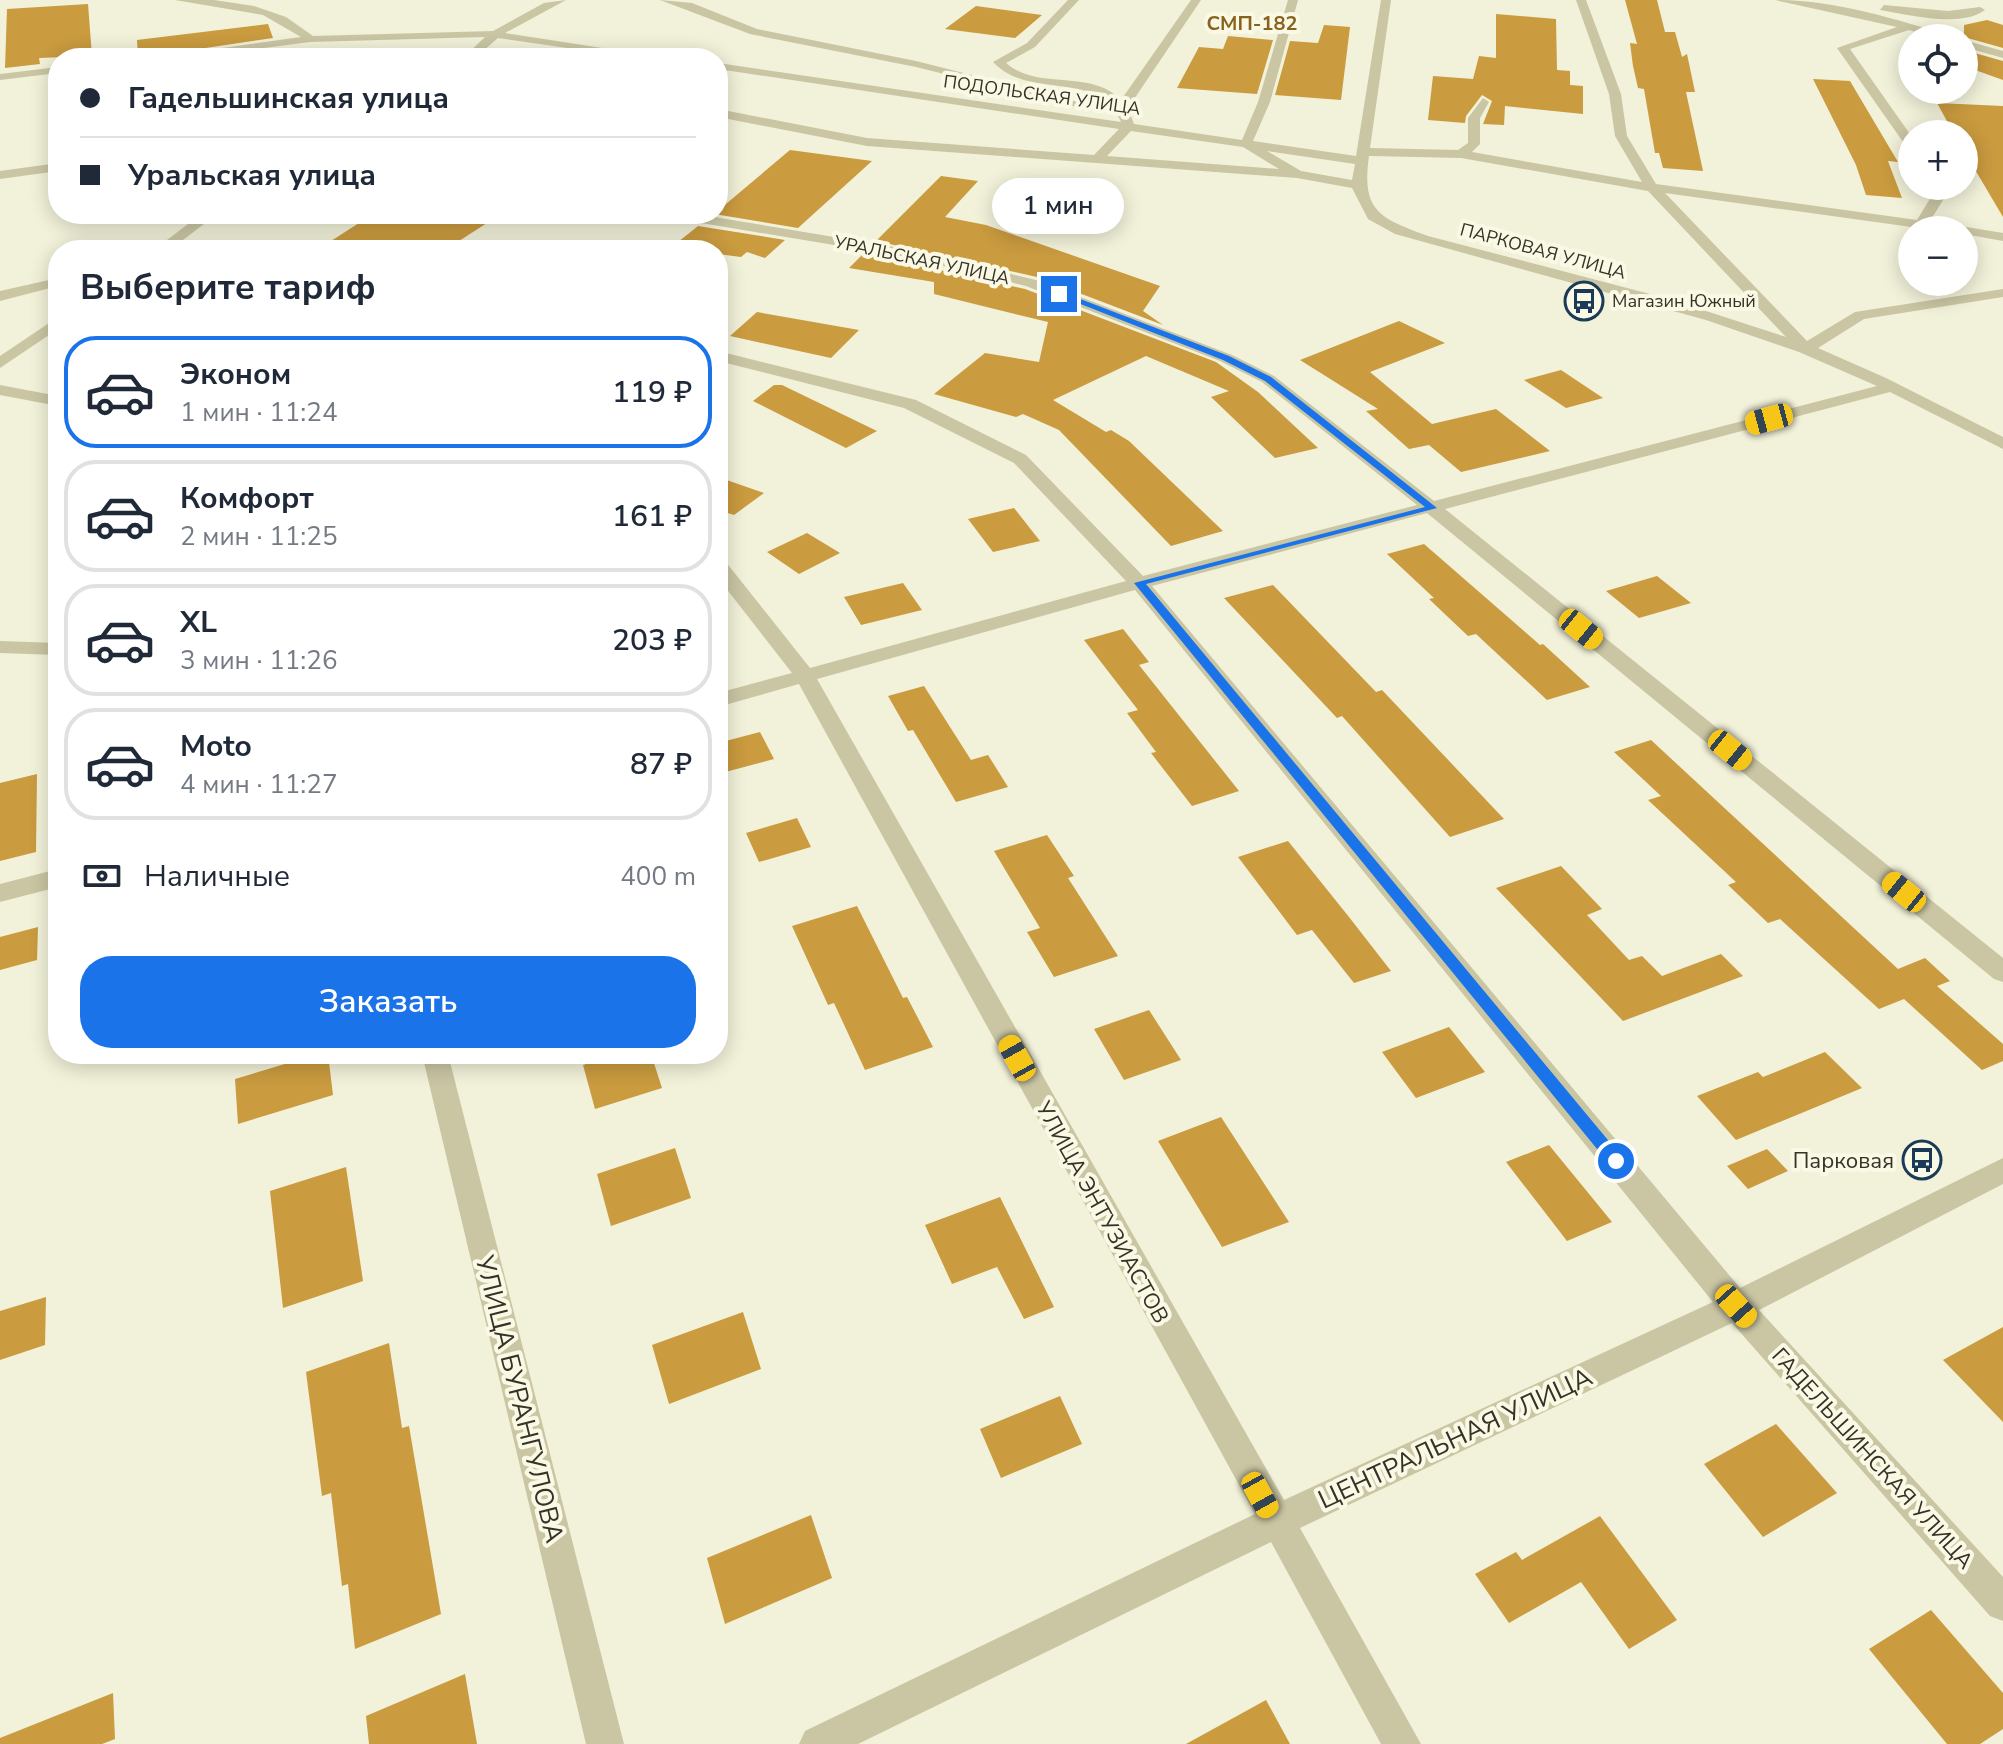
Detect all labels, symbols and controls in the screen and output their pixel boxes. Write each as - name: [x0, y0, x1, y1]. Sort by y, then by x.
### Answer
- district label: СМП-182: [1207, 10, 1297, 37]
- map controls: [1898, 24, 1978, 296]
- button: locate: [1898, 24, 1978, 104]
- street label: ПОДОЛЬСКАЯ УЛИЦА: [942, 69, 1142, 121]
- text: Гадельшинская улица: [128, 78, 449, 119]
- button: +: [1898, 120, 1978, 200]
- text: Уральская улица: [128, 155, 376, 196]
- callout: 1 мин: [993, 178, 1125, 234]
- text: 1 мин: [1023, 188, 1093, 223]
- button: −: [1898, 216, 1978, 296]
- street label: ПАРКОВАЯ УЛИЦА: [1457, 217, 1629, 285]
- street label: УРАЛЬСКАЯ УЛИЦА: [831, 229, 1012, 290]
- text: Выберите тариф: [80, 263, 376, 312]
- route end: [1041, 276, 1077, 312]
- bus stop icon: Магазин Южный: [1563, 280, 1605, 322]
- place label: Магазин Южный: [1612, 289, 1756, 313]
- text: Эконом: [180, 354, 291, 395]
- icon: car: [84, 356, 156, 428]
- text: 119 ₽: [612, 372, 692, 413]
- text: 1 мин · 11:24: [180, 395, 337, 430]
- car: [1743, 401, 1795, 437]
- text: Комфорт: [180, 478, 314, 519]
- icon: car: [84, 480, 156, 552]
- text: 161 ₽: [612, 496, 692, 537]
- text: 2 мин · 11:25: [180, 519, 337, 554]
- text: XL: [180, 602, 217, 643]
- icon: car: [84, 604, 156, 676]
- car: [1555, 605, 1607, 653]
- text: 203 ₽: [612, 620, 692, 661]
- text: 3 мин · 11:26: [180, 643, 337, 678]
- text: Moto: [180, 726, 252, 767]
- car: [1704, 726, 1756, 774]
- icon: car: [84, 728, 156, 800]
- text: 87 ₽: [630, 744, 692, 785]
- text: 4 мин · 11:27: [180, 767, 337, 802]
- icon: cash: [80, 854, 124, 898]
- text: Наличные: [144, 856, 290, 897]
- text: 400 m: [620, 859, 696, 894]
- car: [1878, 868, 1930, 916]
- button: Заказать: [80, 956, 696, 1048]
- car: [995, 1031, 1039, 1085]
- street label: УЛИЦА ЭНТУЗИАСТОВ: [1028, 1095, 1176, 1329]
- bus stop icon: Парковая: [1901, 1139, 1943, 1181]
- route start: [1598, 1143, 1634, 1179]
- place label: Парковая: [1793, 1146, 1894, 1176]
- street label: УЛИЦА БУРАНГУЛОВА: [467, 1251, 572, 1546]
- car: [1711, 1280, 1761, 1332]
- street label: ГАДЕЛЬШИНСКАЯ УЛИЦА: [1765, 1342, 1980, 1576]
- street label: ЦЕНТРАЛЬНАЯ УЛИЦА: [1312, 1359, 1598, 1517]
- car: [1238, 1468, 1282, 1522]

